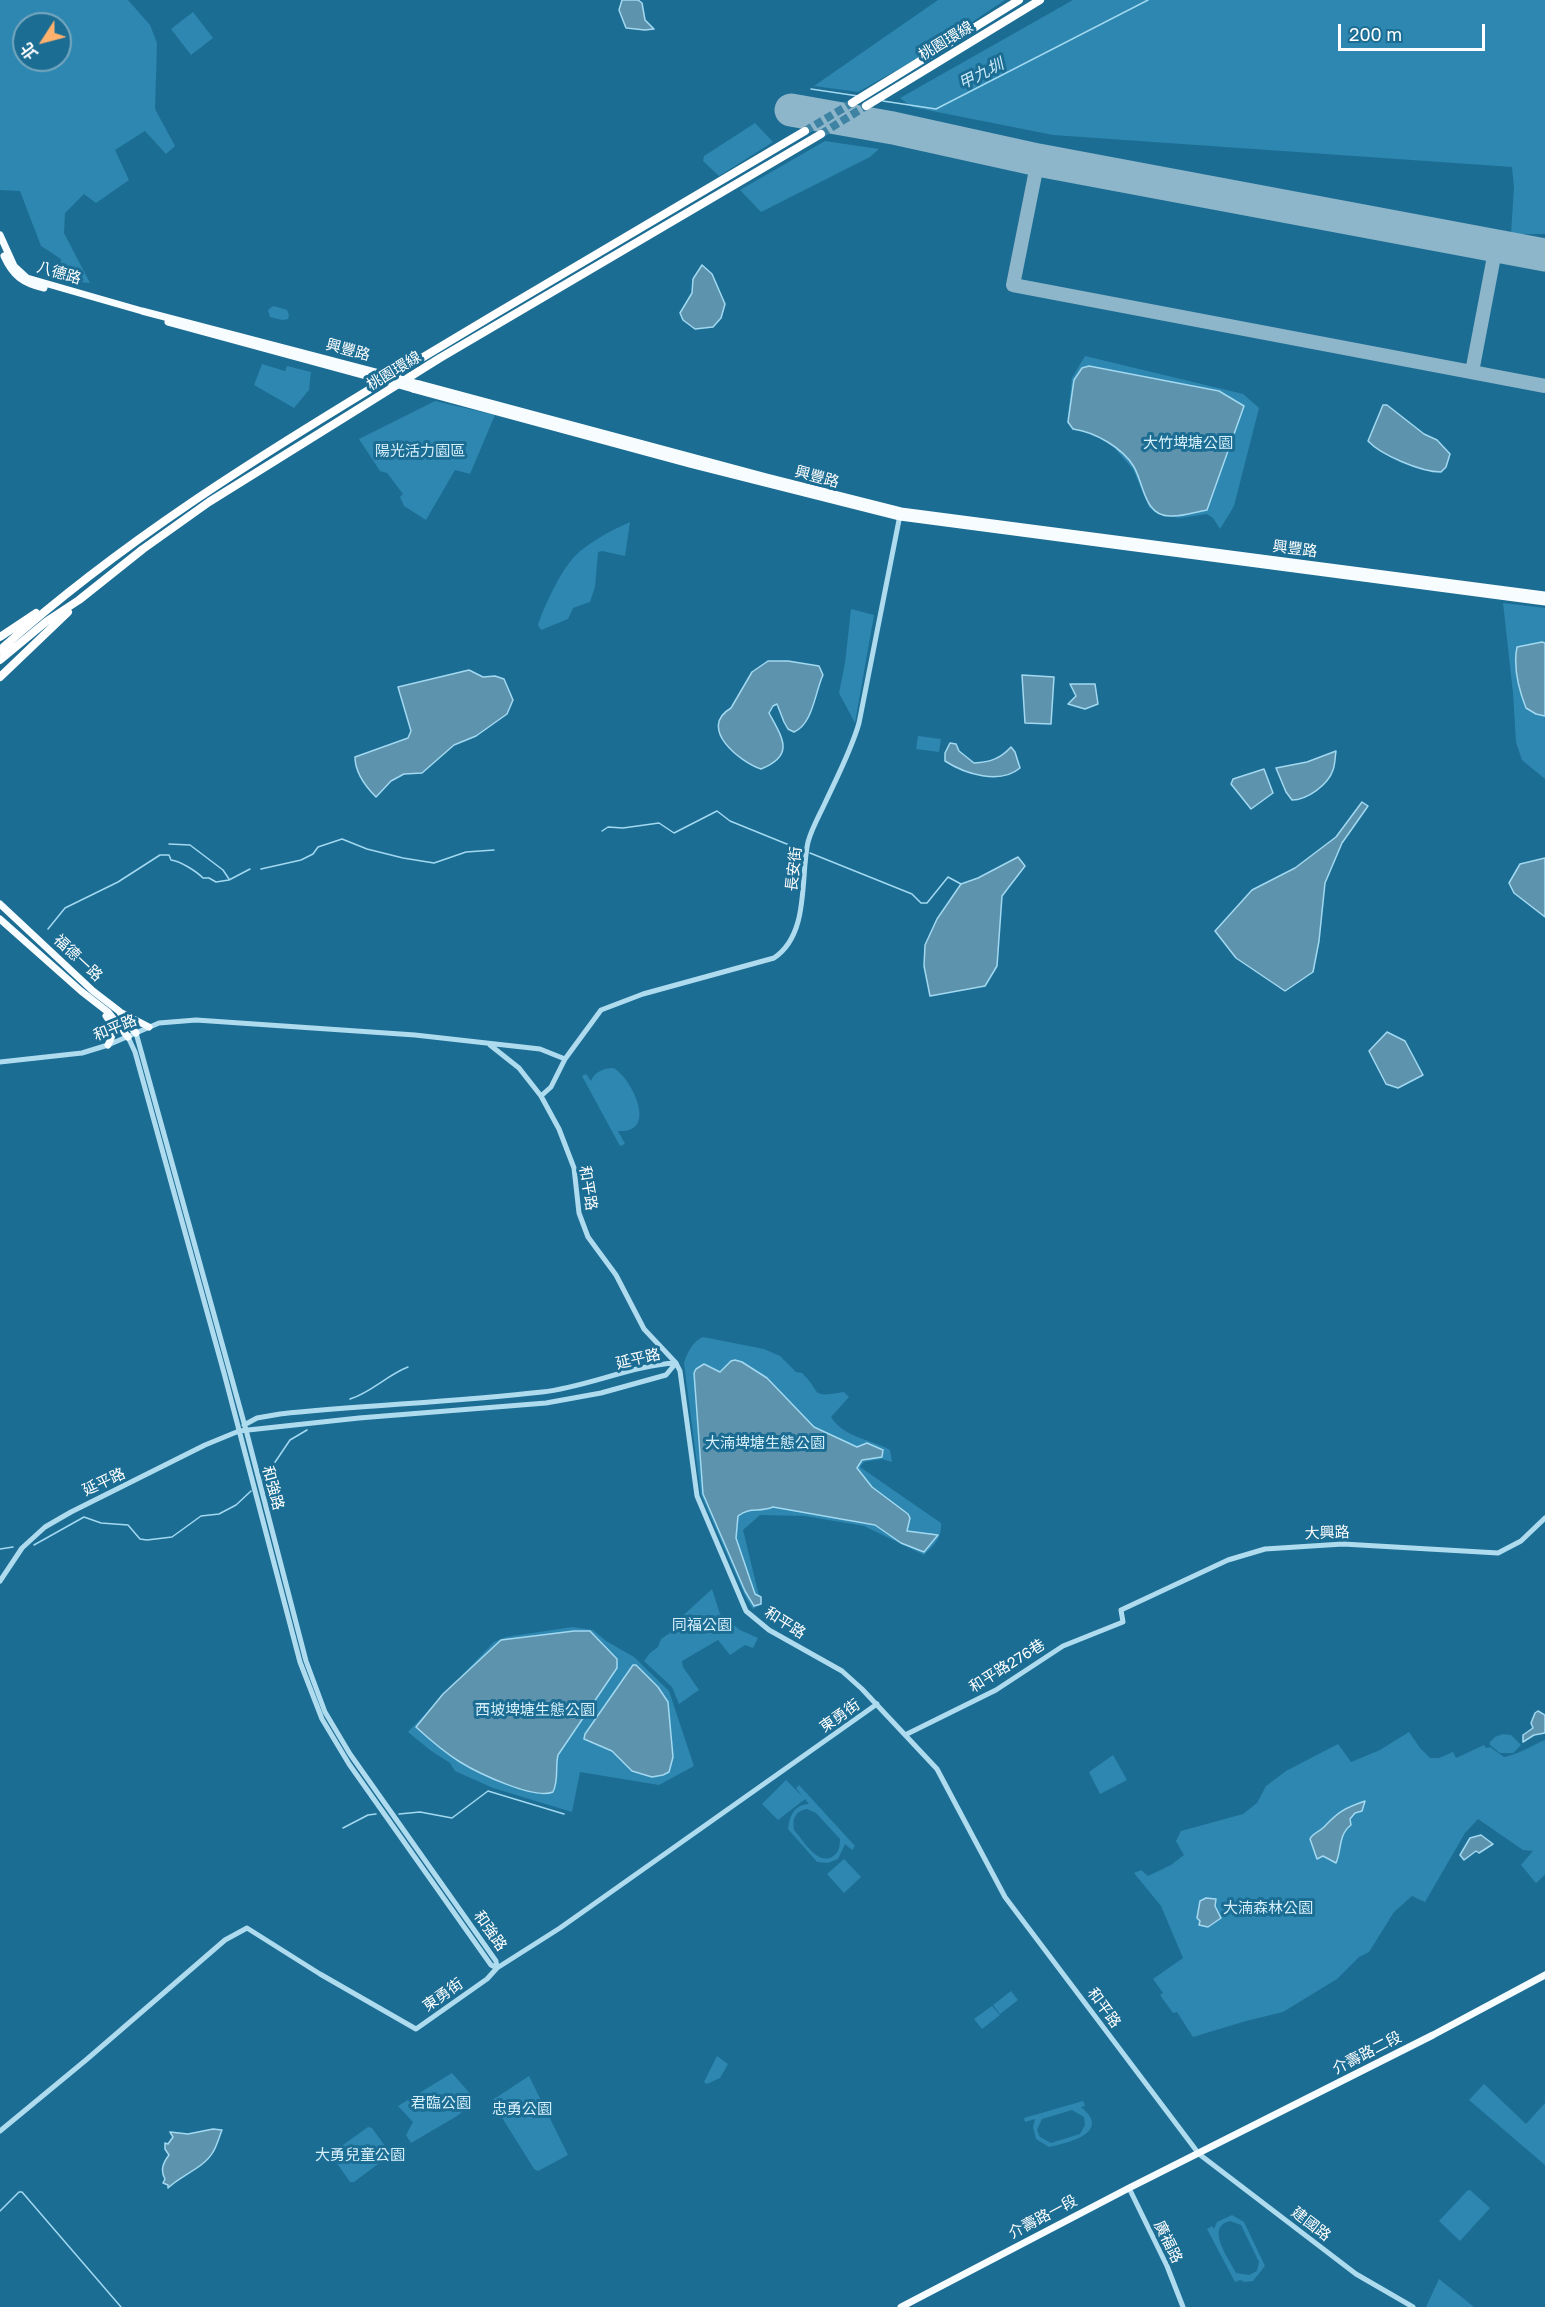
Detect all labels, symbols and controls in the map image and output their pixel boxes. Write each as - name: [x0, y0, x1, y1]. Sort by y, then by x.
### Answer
- north arrow: [12, 12, 72, 72]
- scale bar: [1341, 12, 1488, 50]
- street label: 桃園環線: [916, 18, 976, 64]
- text: 200 m: [1349, 23, 1402, 45]
- text: 北: [16, 39, 42, 64]
- water label: 甲九圳: [955, 55, 1007, 93]
- street label: 八德路: [35, 258, 83, 288]
- street label: 興豐路: [324, 335, 372, 365]
- street label: 桃園環線: [364, 348, 424, 394]
- park label: 大竹埤塘公園: [1143, 434, 1233, 452]
- park label: 陽光活力園區: [375, 442, 465, 460]
- street label: 興豐路: [793, 462, 841, 492]
- street label: 興豐路: [1272, 537, 1318, 561]
- street label: 長安街: [783, 846, 805, 892]
- street label: 福德一路: [50, 931, 106, 985]
- street label: 和平路: [91, 1011, 139, 1045]
- street label: 和平路: [576, 1164, 600, 1212]
- street label: 延平路: [614, 1345, 662, 1373]
- park label: 大湳埤塘生態公園: [705, 1434, 825, 1452]
- street label: 延平路: [80, 1464, 128, 1500]
- street label: 和強路: [258, 1464, 288, 1512]
- street label: 大興路: [1304, 1523, 1350, 1543]
- street label: 和平路: [761, 1603, 809, 1643]
- park label: 同福公園: [672, 1616, 732, 1634]
- street label: 和平路276巷: [966, 1636, 1048, 1696]
- street label: 東勇街: [816, 1696, 864, 1736]
- park label: 西坡埤塘生態公園: [475, 1701, 595, 1719]
- park label: 大湳森林公園: [1223, 1899, 1313, 1917]
- street label: 和強路: [470, 1907, 510, 1955]
- street label: 東勇街: [419, 1975, 467, 2015]
- street label: 和平路: [1083, 1985, 1125, 2031]
- street label: 介壽路二段: [1330, 2028, 1404, 2078]
- park label: 君臨公園: [411, 2094, 471, 2112]
- park label: 忠勇公園: [492, 2100, 552, 2118]
- park label: 大勇兒童公園: [315, 2146, 405, 2164]
- street label: 介壽路一段: [1006, 2191, 1080, 2243]
- street label: 建國路: [1288, 2203, 1334, 2245]
- street label: 廣福路: [1150, 2218, 1186, 2266]

